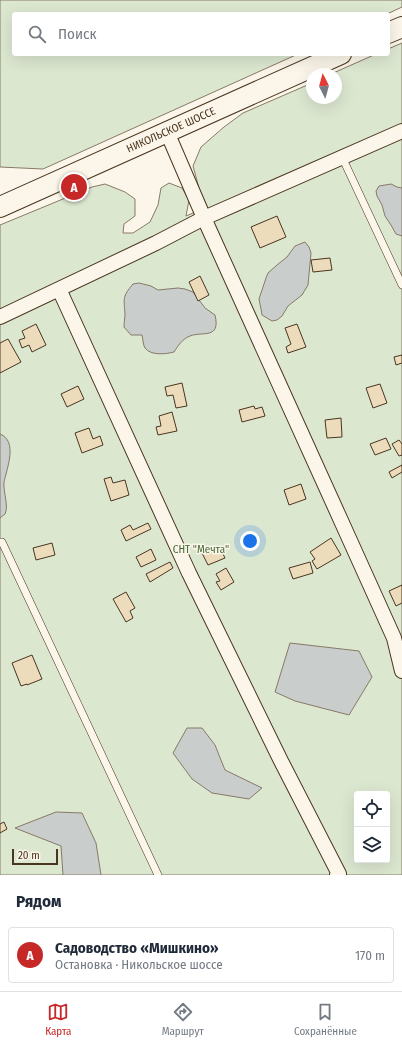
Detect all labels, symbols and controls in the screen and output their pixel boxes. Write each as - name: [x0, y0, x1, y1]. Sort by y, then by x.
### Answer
- search box: [12, 12, 390, 56]
- icon: search: [26, 23, 48, 45]
- text: Поиск: [58, 25, 96, 43]
- north arrow: [306, 68, 342, 104]
- street label: НИКОЛЬСКОЕ ШОССЕ: [125, 105, 217, 155]
- pin: A: [61, 172, 87, 202]
- your location: [240, 531, 260, 551]
- park label: СНТ "Мечта": [173, 543, 229, 556]
- map controls: [354, 791, 390, 863]
- button: locate: [354, 791, 390, 827]
- button: layers: [354, 827, 390, 863]
- scale bar: [12, 847, 58, 866]
- text: 20 m: [18, 849, 40, 862]
- text: Рядом: [16, 891, 61, 912]
- text: Садоводство «Мишкино»: [55, 939, 218, 957]
- text: A: [26, 948, 34, 963]
- text: 170 m: [355, 948, 385, 963]
- text: Остановка · Никольское шоссе: [55, 957, 223, 972]
- tab: Карта: [45, 1001, 71, 1038]
- tab: Маршрут: [162, 1001, 204, 1038]
- tab: Сохранённые: [294, 1001, 357, 1038]

